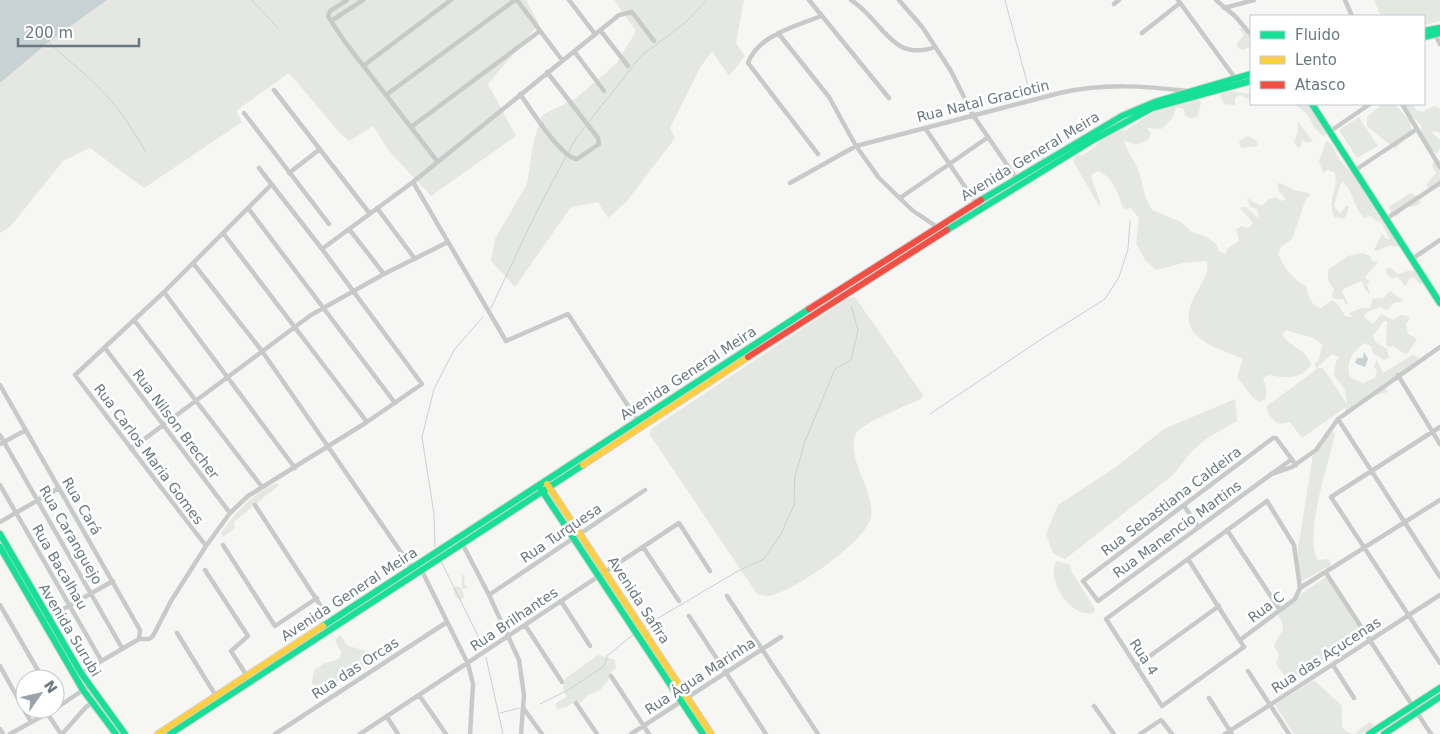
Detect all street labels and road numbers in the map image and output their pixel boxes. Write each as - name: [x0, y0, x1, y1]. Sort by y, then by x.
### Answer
- street label: Rua Natal Graciotin: [915, 77, 1051, 125]
- street label: Avenida General Meira: [958, 108, 1102, 204]
- street label: Avenida General Meira: [617, 323, 759, 423]
- street label: Rua Nilson Brecher: [130, 366, 223, 482]
- street label: Rua Carlos Maria Gomes: [91, 381, 207, 527]
- street label: Rua Sebastiana Caldeira: [1098, 443, 1244, 559]
- street label: Rua Cará: [59, 474, 105, 538]
- street label: Rua Manencio Martins: [1110, 477, 1244, 581]
- street label: Rua Caranguejo: [36, 483, 106, 587]
- street label: Rua Turquesa: [518, 500, 604, 566]
- street label: Rua Bacalhau: [29, 522, 91, 612]
- street label: Avenida General Meira: [278, 544, 420, 644]
- street label: Avenida Safira: [605, 553, 673, 647]
- street label: Avenida Surubi: [36, 581, 104, 679]
- street label: Rua Brilhantes: [467, 584, 561, 654]
- street label: Rua C: [1245, 588, 1287, 626]
- street label: Rua das Açucenas: [1268, 614, 1384, 696]
- street label: Rua das Orcas: [309, 634, 401, 702]
- street label: Rua Água Marinha: [642, 634, 758, 718]
- street label: Rua 4: [1126, 636, 1162, 678]

